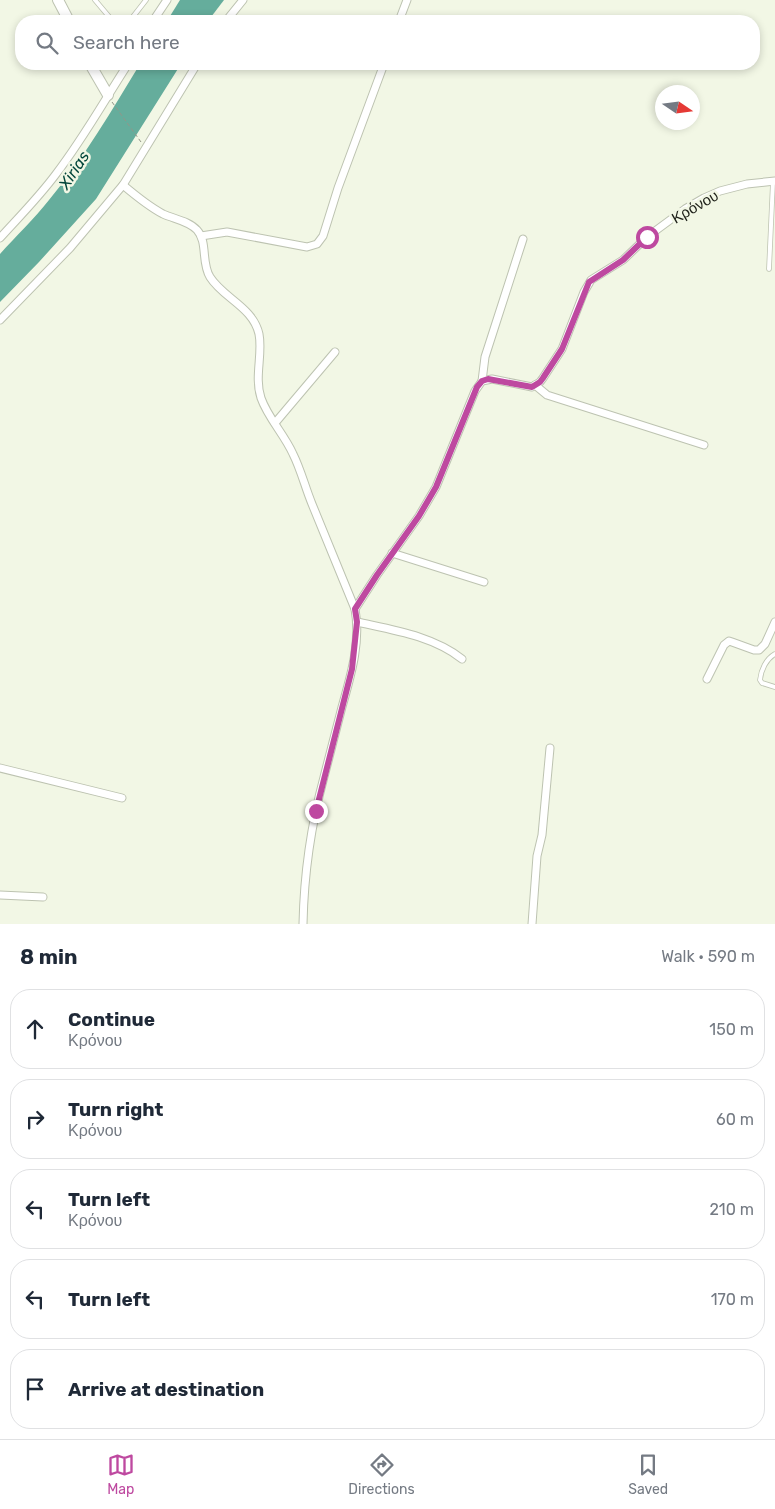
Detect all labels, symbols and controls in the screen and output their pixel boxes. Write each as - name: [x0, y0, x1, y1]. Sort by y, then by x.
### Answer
- search box: [15, 15, 760, 70]
- icon: search: [33, 29, 61, 57]
- text: Search here: [73, 31, 180, 54]
- north arrow: [655, 85, 700, 130]
- water label: Xirias: [54, 147, 93, 193]
- street label: Κρόνου: [668, 186, 722, 228]
- route start: [636, 226, 659, 249]
- route end: [305, 800, 328, 823]
- text: 8 min: [20, 944, 77, 969]
- text: Walk · 590 m: [661, 947, 755, 966]
- text: Continue: [68, 1008, 155, 1031]
- icon: ahead: [21, 1015, 49, 1043]
- text: 150 m: [709, 1020, 754, 1039]
- text: Κρόνου: [68, 1031, 122, 1050]
- text: Turn right: [68, 1098, 163, 1121]
- icon: right: [21, 1105, 49, 1133]
- text: 60 m: [716, 1110, 754, 1129]
- text: Κρόνου: [68, 1121, 122, 1140]
- text: Turn left: [68, 1188, 150, 1211]
- icon: left: [21, 1195, 49, 1223]
- text: 210 m: [709, 1200, 754, 1219]
- text: Κρόνου: [68, 1211, 122, 1230]
- icon: left: [21, 1285, 49, 1313]
- text: Turn left: [68, 1288, 150, 1311]
- text: 170 m: [711, 1290, 754, 1309]
- icon: arrive: [21, 1375, 49, 1403]
- text: Arrive at destination: [68, 1378, 264, 1401]
- tab: Map: [107, 1451, 135, 1498]
- tab: Directions: [348, 1451, 415, 1498]
- tab: Saved: [628, 1451, 668, 1498]

